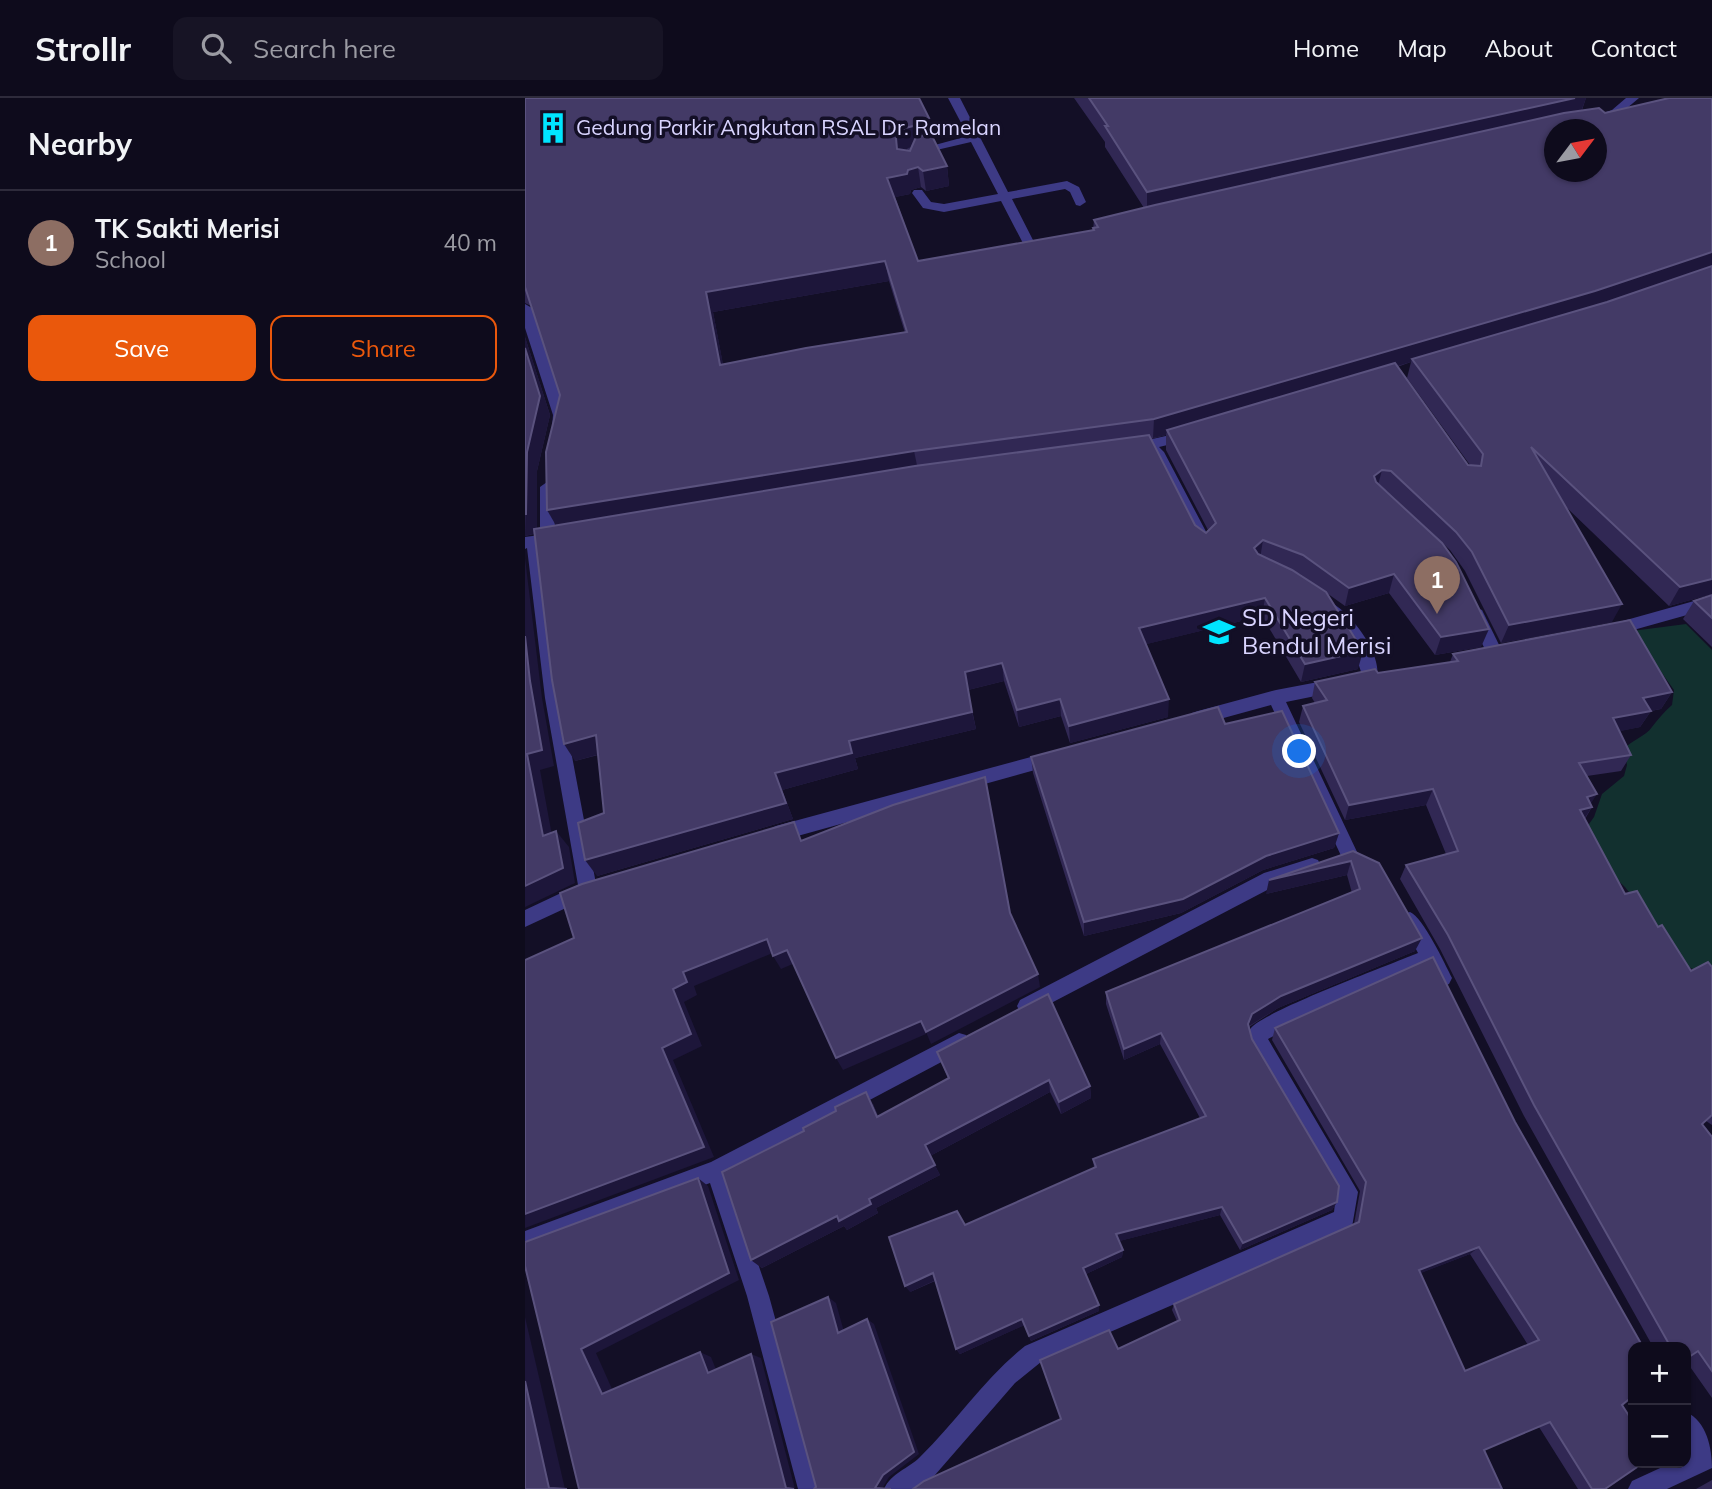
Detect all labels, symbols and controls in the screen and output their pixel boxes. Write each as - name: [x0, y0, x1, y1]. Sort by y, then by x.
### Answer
- search box: [173, 17, 663, 80]
- text: Strollr: [35, 28, 131, 69]
- icon: search: [197, 29, 235, 67]
- text: Search here: [253, 32, 396, 65]
- text: Home: [1293, 33, 1359, 63]
- text: Map: [1397, 33, 1447, 63]
- text: About: [1485, 33, 1553, 63]
- text: Contact: [1591, 33, 1677, 63]
- building icon: Gedung Parkir Angkutan RSAL Dr. Ramelan: [536, 111, 570, 145]
- place label: Gedung Parkir Angkutan RSAL Dr. Ramelan: [576, 114, 1001, 140]
- north arrow: [1544, 119, 1607, 182]
- text: Nearby: [28, 125, 132, 163]
- text: TK Sakti Merisi: [95, 212, 280, 245]
- text: 1: [44, 228, 58, 257]
- text: 40 m: [443, 228, 497, 257]
- text: School: [95, 245, 166, 274]
- button: Save: [28, 315, 256, 381]
- button: Share: [270, 315, 497, 381]
- pin: 1: [1414, 556, 1460, 614]
- place label: SD Negeri Bendul Merisi: [1242, 602, 1391, 660]
- school or university icon: SD Negeri Bendul Merisi: [1202, 615, 1236, 649]
- your location: [1282, 734, 1316, 768]
- map controls: [1628, 1342, 1691, 1468]
- button: +: [1628, 1342, 1691, 1405]
- button: −: [1628, 1405, 1691, 1468]

